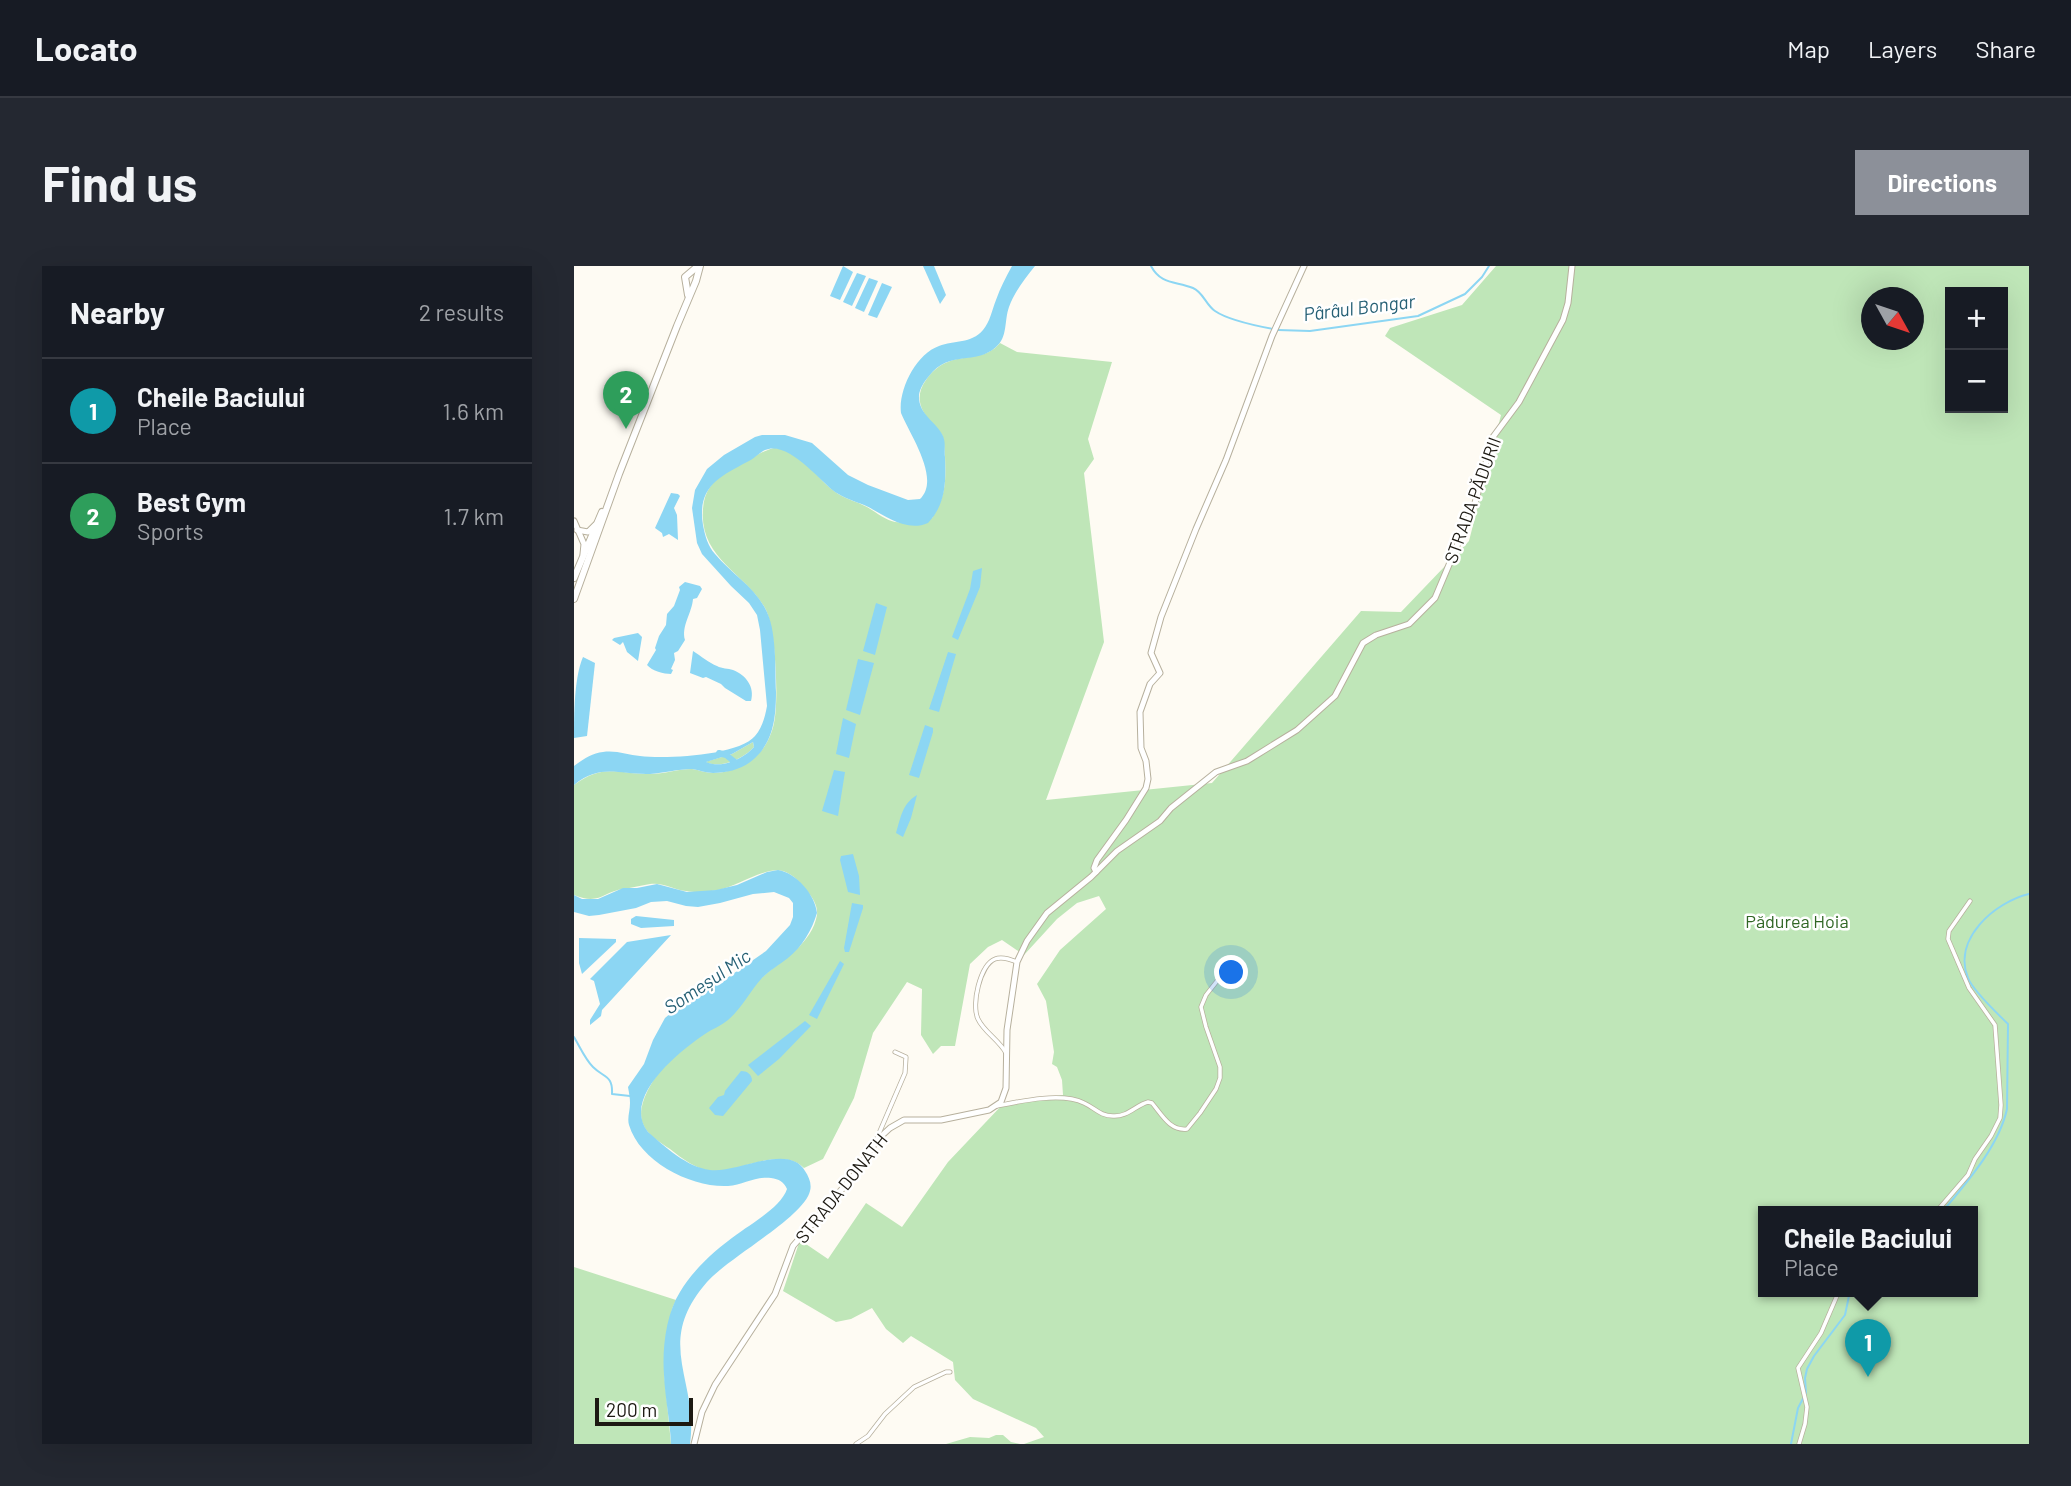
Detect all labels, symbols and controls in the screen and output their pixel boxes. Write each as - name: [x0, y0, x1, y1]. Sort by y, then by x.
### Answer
- text: Locato: [35, 28, 138, 68]
- text: Map: [1787, 34, 1830, 63]
- text: Layers: [1868, 34, 1937, 63]
- text: Share: [1975, 34, 2036, 63]
- button: Directions: [1855, 150, 2029, 215]
- text: Find us: [42, 153, 197, 212]
- north arrow: [1861, 287, 1924, 350]
- map controls: [1945, 287, 2008, 413]
- button: +: [1945, 287, 2008, 350]
- water label: Pârâul Bongar: [1302, 289, 1417, 325]
- text: Nearby: [70, 294, 165, 330]
- text: 2 results: [419, 298, 504, 326]
- button: −: [1945, 350, 2008, 413]
- pin: 2: [603, 371, 649, 429]
- text: Cheile Baciului: [137, 381, 305, 412]
- text: 1: [89, 397, 97, 425]
- text: 1.6 km: [443, 397, 504, 425]
- text: Place: [137, 412, 192, 440]
- street label: STRADA PĂDURII: [1439, 434, 1505, 566]
- text: Best Gym: [137, 486, 246, 517]
- text: 2: [87, 502, 99, 530]
- text: 1.7 km: [444, 502, 504, 530]
- text: Sports: [137, 517, 204, 545]
- park label: Pădurea Hoia: [1745, 910, 1849, 932]
- water label: Someșul Mic: [659, 943, 755, 1018]
- your location: [1214, 955, 1248, 989]
- street label: STRADA DONATH: [790, 1129, 892, 1247]
- popup: [1758, 1206, 1978, 1297]
- text: Cheile Baciului: [1784, 1222, 1952, 1253]
- text: Place: [1784, 1253, 1839, 1281]
- pin: 1: [1845, 1319, 1891, 1377]
- scale bar: [595, 1395, 693, 1427]
- text: 200 m: [606, 1398, 657, 1421]

